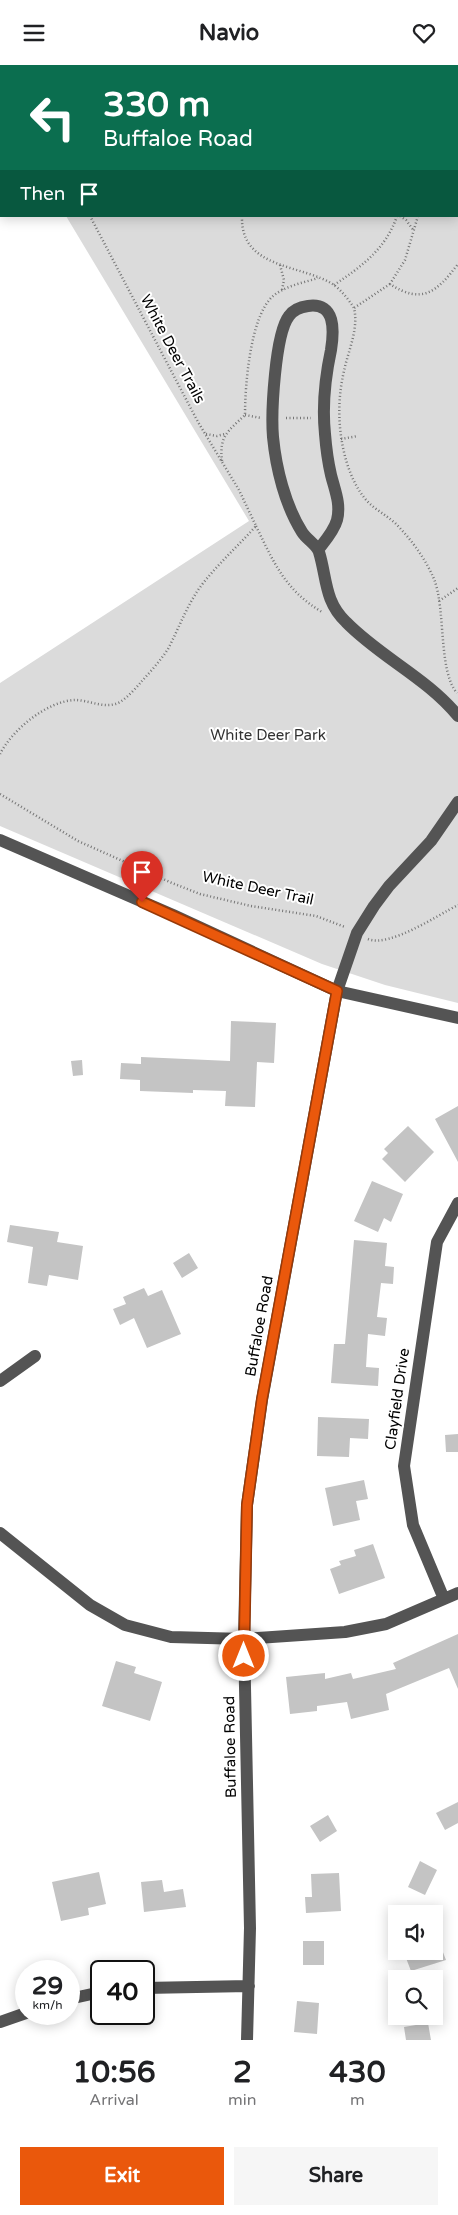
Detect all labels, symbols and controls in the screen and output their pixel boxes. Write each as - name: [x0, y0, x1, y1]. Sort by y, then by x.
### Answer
- icon: menu: [20, 19, 48, 47]
- icon: heart: [410, 19, 438, 47]
- text: Navio: [199, 20, 259, 46]
- text: 330 m: [103, 84, 210, 126]
- icon: left: [20, 85, 85, 150]
- text: Buffaloe Road: [103, 126, 253, 152]
- icon: arrive: [75, 180, 103, 208]
- text: Then: [20, 183, 65, 205]
- street label: White Deer Trails: [137, 291, 209, 407]
- park label: White Deer Park: [210, 726, 326, 744]
- pin: [121, 851, 163, 902]
- icon: arrive: [128, 858, 156, 886]
- street label: White Deer Trail: [201, 867, 315, 909]
- street label: Buffaloe Road: [241, 1274, 277, 1378]
- street label: Clayfield Drive: [381, 1347, 413, 1451]
- position arrow: [217, 1629, 269, 1681]
- street label: Buffaloe Road: [220, 1696, 240, 1798]
- map controls: [388, 1905, 443, 2025]
- button: sound: [388, 1905, 443, 1960]
- speed limit sign: 40: [90, 1960, 155, 2025]
- button: search: [388, 1970, 443, 2025]
- text: 29: [32, 1971, 63, 2001]
- text: km/h: [32, 1998, 63, 2012]
- text: 10:56: [72, 2054, 156, 2091]
- text: 2: [233, 2054, 252, 2091]
- text: 430: [329, 2054, 386, 2091]
- text: Arrival: [89, 2090, 139, 2110]
- text: min: [228, 2090, 257, 2110]
- text: m: [350, 2090, 365, 2110]
- button: Exit: [20, 2147, 224, 2205]
- button: Share: [234, 2147, 438, 2205]

